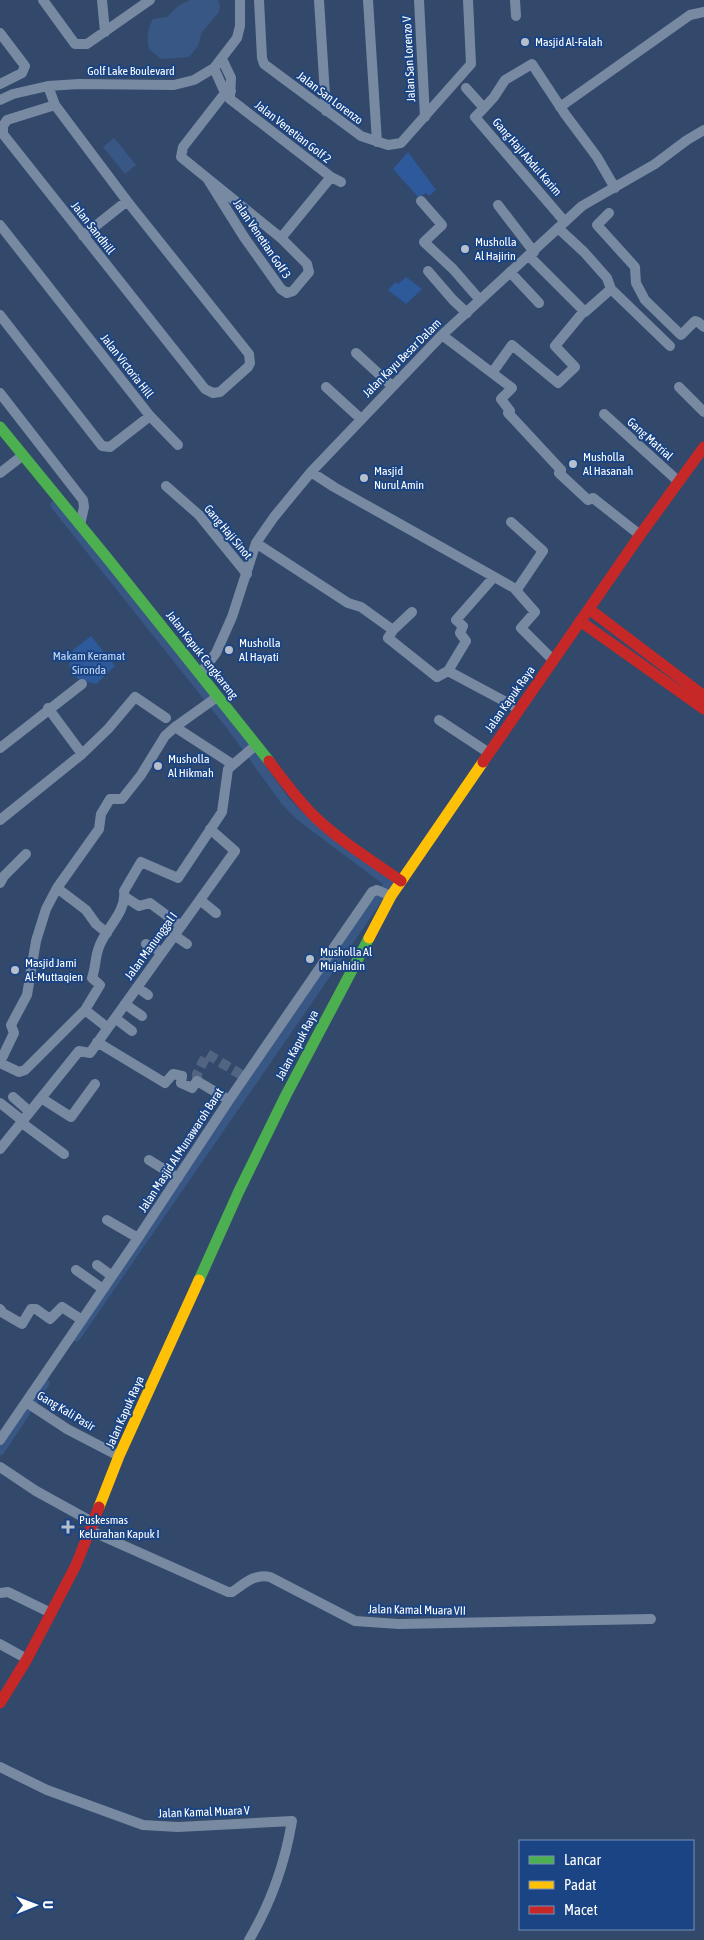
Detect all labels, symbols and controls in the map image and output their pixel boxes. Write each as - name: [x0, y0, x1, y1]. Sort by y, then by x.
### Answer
- street label: Jalan San Lorenzo V: [400, 15, 418, 102]
- place label: Masjid Al-Falah: [535, 35, 603, 49]
- marker: Masjid Al-Falah: [519, 36, 531, 48]
- street label: Golf Lake Boulevard: [87, 64, 175, 78]
- street label: Jalan San Lorenzo: [294, 69, 366, 127]
- street label: Jalan Venetian Golf 2: [252, 98, 334, 166]
- street label: Gang Haji Abdul Karim: [489, 115, 565, 199]
- street label: Jalan Venetian Golf 3: [230, 197, 294, 281]
- street label: Jalan Sandhill: [68, 199, 118, 258]
- place label: Musholla Al Hajirin: [475, 235, 516, 263]
- marker: Musholla Al Hajirin: [459, 243, 471, 255]
- street label: Jalan Kayu Besar Dalam: [360, 316, 444, 400]
- street label: Jalan Victoria Hill: [98, 331, 157, 401]
- street label: Gang Matrial: [624, 415, 676, 464]
- place label: Musholla Al Hasanah: [583, 450, 633, 478]
- marker: Musholla Al Hasanah: [567, 458, 579, 470]
- place label: Masjid Nurul Amin: [374, 464, 424, 492]
- marker: Masjid Nurul Amin: [358, 472, 370, 484]
- street label: Gang Haji Sinot: [201, 502, 255, 563]
- street label: Jalan Kapuk Cengkareng: [163, 608, 241, 702]
- place label: Musholla Al Hayati: [239, 636, 280, 664]
- marker: Musholla Al Hayati: [223, 644, 235, 656]
- park label: Makam Keramat Sironda: [53, 649, 126, 677]
- street label: Jalan Kapuk Raya: [482, 663, 538, 735]
- place label: Musholla Al Hikmah: [168, 752, 214, 780]
- marker: Musholla Al Hikmah: [152, 760, 164, 772]
- street label: Jalan Manunggal I: [122, 910, 180, 982]
- place label: Musholla Al Mujahidin: [320, 945, 373, 973]
- marker: Musholla Al Mujahidin: [304, 953, 316, 965]
- place label: Masjid Jami Al-Muttaqien: [25, 956, 83, 984]
- marker: Masjid Jami Al-Muttaqien: [9, 964, 21, 976]
- street label: Jalan Kapuk Raya: [273, 1008, 321, 1082]
- street label: Jalan Masjid Al Munawaroh Barat: [136, 1085, 227, 1215]
- street label: Jalan Kapuk Raya: [103, 1374, 147, 1450]
- street label: Gang Kali Pasir: [34, 1388, 98, 1434]
- place label: Puskesmas Kelurahan Kapuk I: [79, 1513, 160, 1541]
- marker: Puskesmas Kelurahan Kapuk I: [61, 1520, 75, 1534]
- street label: Jalan Kamal Muara VII: [368, 1602, 466, 1618]
- street label: Jalan Kamal Muara V: [158, 1803, 250, 1821]
- legend: [519, 1840, 694, 1930]
- text: Lancar: [564, 1851, 602, 1868]
- text: Padat: [564, 1876, 596, 1893]
- north arrow: [10, 1880, 60, 1930]
- text: U: [40, 1901, 56, 1909]
- text: Macet: [564, 1901, 598, 1918]

